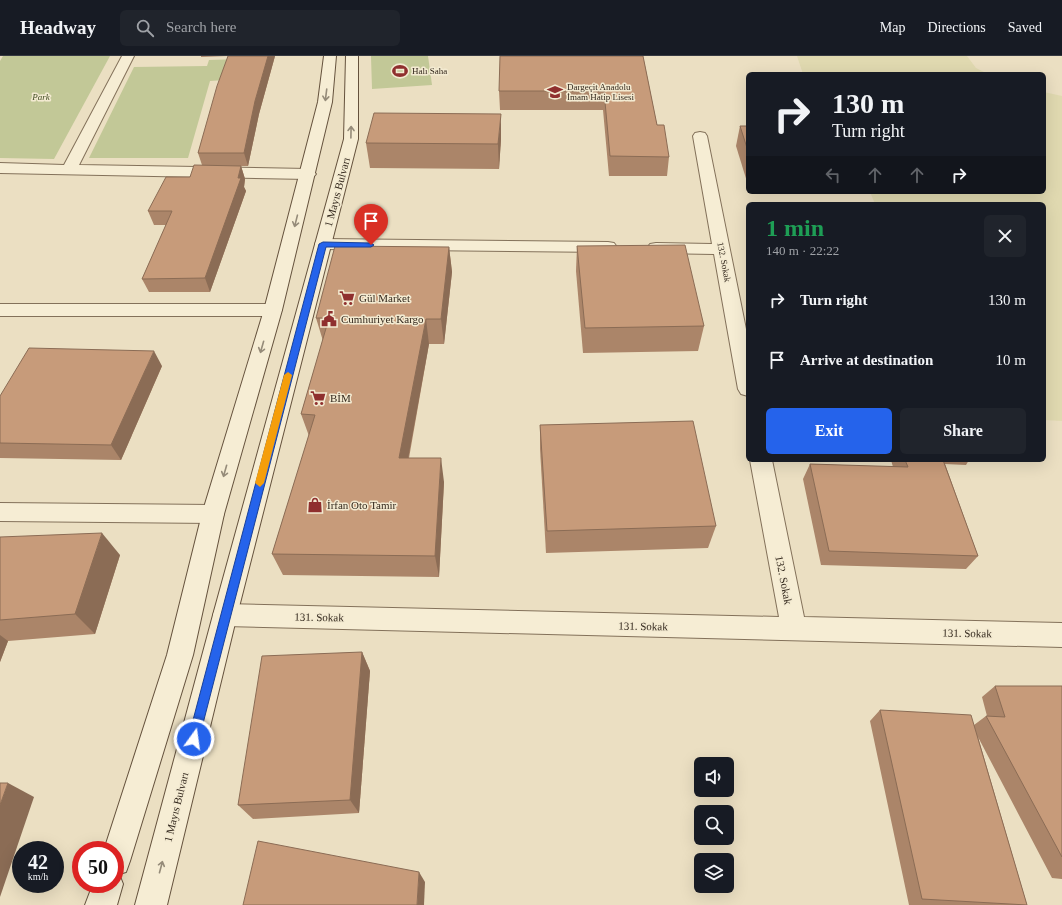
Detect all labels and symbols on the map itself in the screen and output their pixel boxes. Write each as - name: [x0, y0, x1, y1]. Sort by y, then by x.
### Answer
- sports icon: Halı Saha: [391, 62, 409, 80]
- place label: Halı Saha: [412, 66, 447, 76]
- place label: Dargeçit Anadolu İmam Hatip Lisesi: [567, 82, 634, 102]
- school or university icon: Dargeçit Anadolu İmam Hatip Lisesi: [546, 83, 564, 101]
- one-way arrow: [322, 88, 330, 101]
- park label: Park: [31, 92, 51, 102]
- one-way arrow: [347, 126, 355, 139]
- street label: 1 Mayıs Bulvarı: [322, 156, 352, 228]
- pin: [354, 204, 388, 245]
- one-way arrow: [291, 214, 299, 227]
- street label: 132. Sokak: [715, 241, 733, 283]
- supermarket icon: Gül Market: [338, 289, 356, 307]
- place label: Gül Market: [359, 292, 410, 304]
- public building icon: Cumhuriyet Kargo: [320, 310, 338, 328]
- place label: Cumhuriyet Kargo: [341, 313, 424, 325]
- one-way arrow: [258, 340, 265, 353]
- supermarket icon: BİM: [309, 389, 327, 407]
- place label: BİM: [330, 392, 351, 404]
- one-way arrow: [221, 465, 228, 478]
- shop icon: İrfan Oto Tamir: [306, 496, 324, 514]
- place label: İrfan Oto Tamir: [327, 499, 397, 511]
- street label: 132. Sokak: [773, 555, 795, 606]
- street label: 131. Sokak: [294, 611, 344, 623]
- street label: 131. Sokak: [618, 620, 668, 632]
- street label: 131. Sokak: [942, 627, 992, 639]
- position arrow: [173, 718, 215, 760]
- street label: 1 Mayıs Bulvarı: [162, 771, 190, 843]
- speed limit sign: 50: [72, 841, 124, 893]
- one-way arrow: [157, 861, 165, 874]

